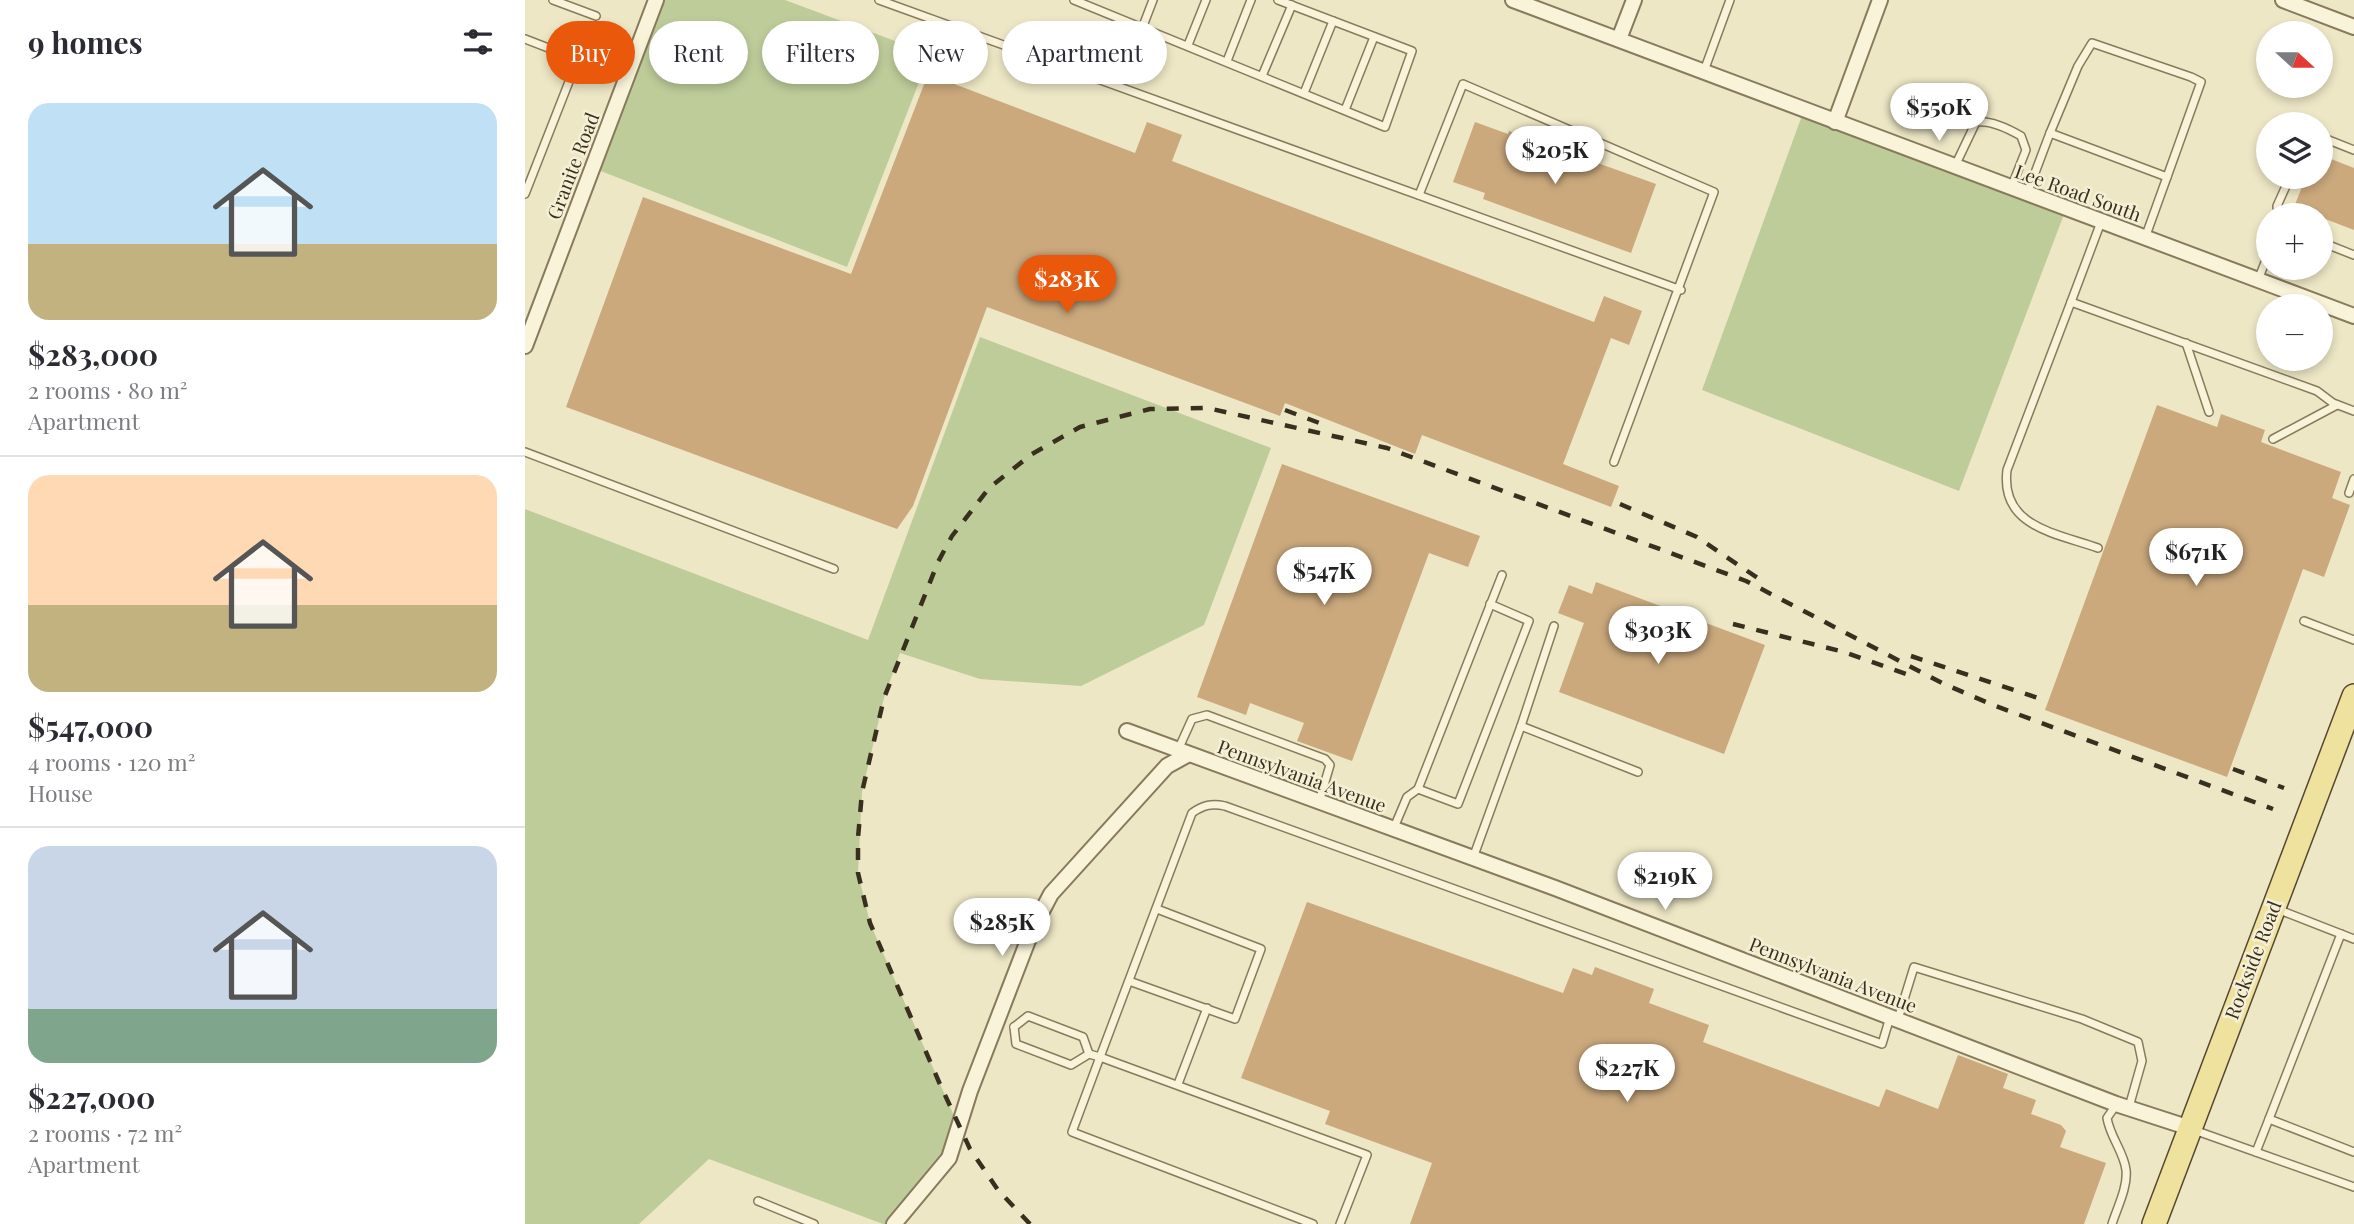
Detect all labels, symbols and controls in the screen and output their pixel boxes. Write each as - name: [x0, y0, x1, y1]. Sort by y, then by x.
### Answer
- chip: Buy: [546, 21, 635, 84]
- chip: Rent: [649, 21, 748, 84]
- chip: Filters: [762, 21, 879, 84]
- chip: New: [893, 21, 988, 84]
- chip: Apartment: [1002, 21, 1167, 84]
- north arrow: [2256, 21, 2333, 98]
- map controls: [2256, 21, 2333, 371]
- text: 9 homes: [28, 22, 143, 62]
- icon: filters: [459, 23, 497, 61]
- pin: $550K: [1890, 83, 1988, 143]
- text: $550K: [1906, 90, 1972, 121]
- street label: Granite Road: [540, 108, 604, 223]
- button: layers: [2256, 112, 2333, 189]
- pin: $205K: [1506, 127, 1604, 186]
- text: $205K: [1521, 133, 1589, 164]
- icon: home: [200, 149, 326, 275]
- street label: Lee Road South: [2012, 157, 2145, 227]
- button: +: [2256, 203, 2333, 280]
- pin: $283K: [1018, 256, 1116, 315]
- text: $283K: [1034, 262, 1100, 293]
- button: −: [2256, 294, 2333, 371]
- text: $283,000: [28, 334, 158, 374]
- text: 2 rooms · 80 m²: [28, 374, 188, 405]
- text: Apartment: [28, 405, 140, 436]
- icon: home: [200, 521, 326, 647]
- pin: $671K: [2147, 528, 2245, 588]
- text: $671K: [2165, 535, 2227, 566]
- pin: $547K: [1275, 548, 1373, 607]
- text: $547K: [1293, 554, 1355, 585]
- pin: $303K: [1609, 606, 1707, 666]
- text: $303K: [1625, 613, 1691, 644]
- text: $547,000: [28, 706, 153, 746]
- street label: Pennsylvania Avenue: [1214, 732, 1390, 818]
- text: 4 rooms · 120 m²: [28, 746, 196, 777]
- text: House: [28, 777, 93, 808]
- pin: $219K: [1616, 852, 1714, 912]
- text: $219K: [1633, 859, 1697, 890]
- icon: home: [200, 892, 326, 1018]
- street label: Rockside Road: [2218, 897, 2287, 1023]
- pin: $285K: [953, 898, 1051, 958]
- text: $285K: [969, 905, 1035, 936]
- street label: Pennsylvania Avenue: [1746, 930, 1921, 1018]
- pin: $227K: [1578, 1044, 1676, 1104]
- text: $227K: [1595, 1051, 1659, 1082]
- text: $227,000: [28, 1077, 155, 1117]
- text: 2 rooms · 72 m²: [28, 1117, 182, 1148]
- text: Apartment: [28, 1148, 140, 1179]

